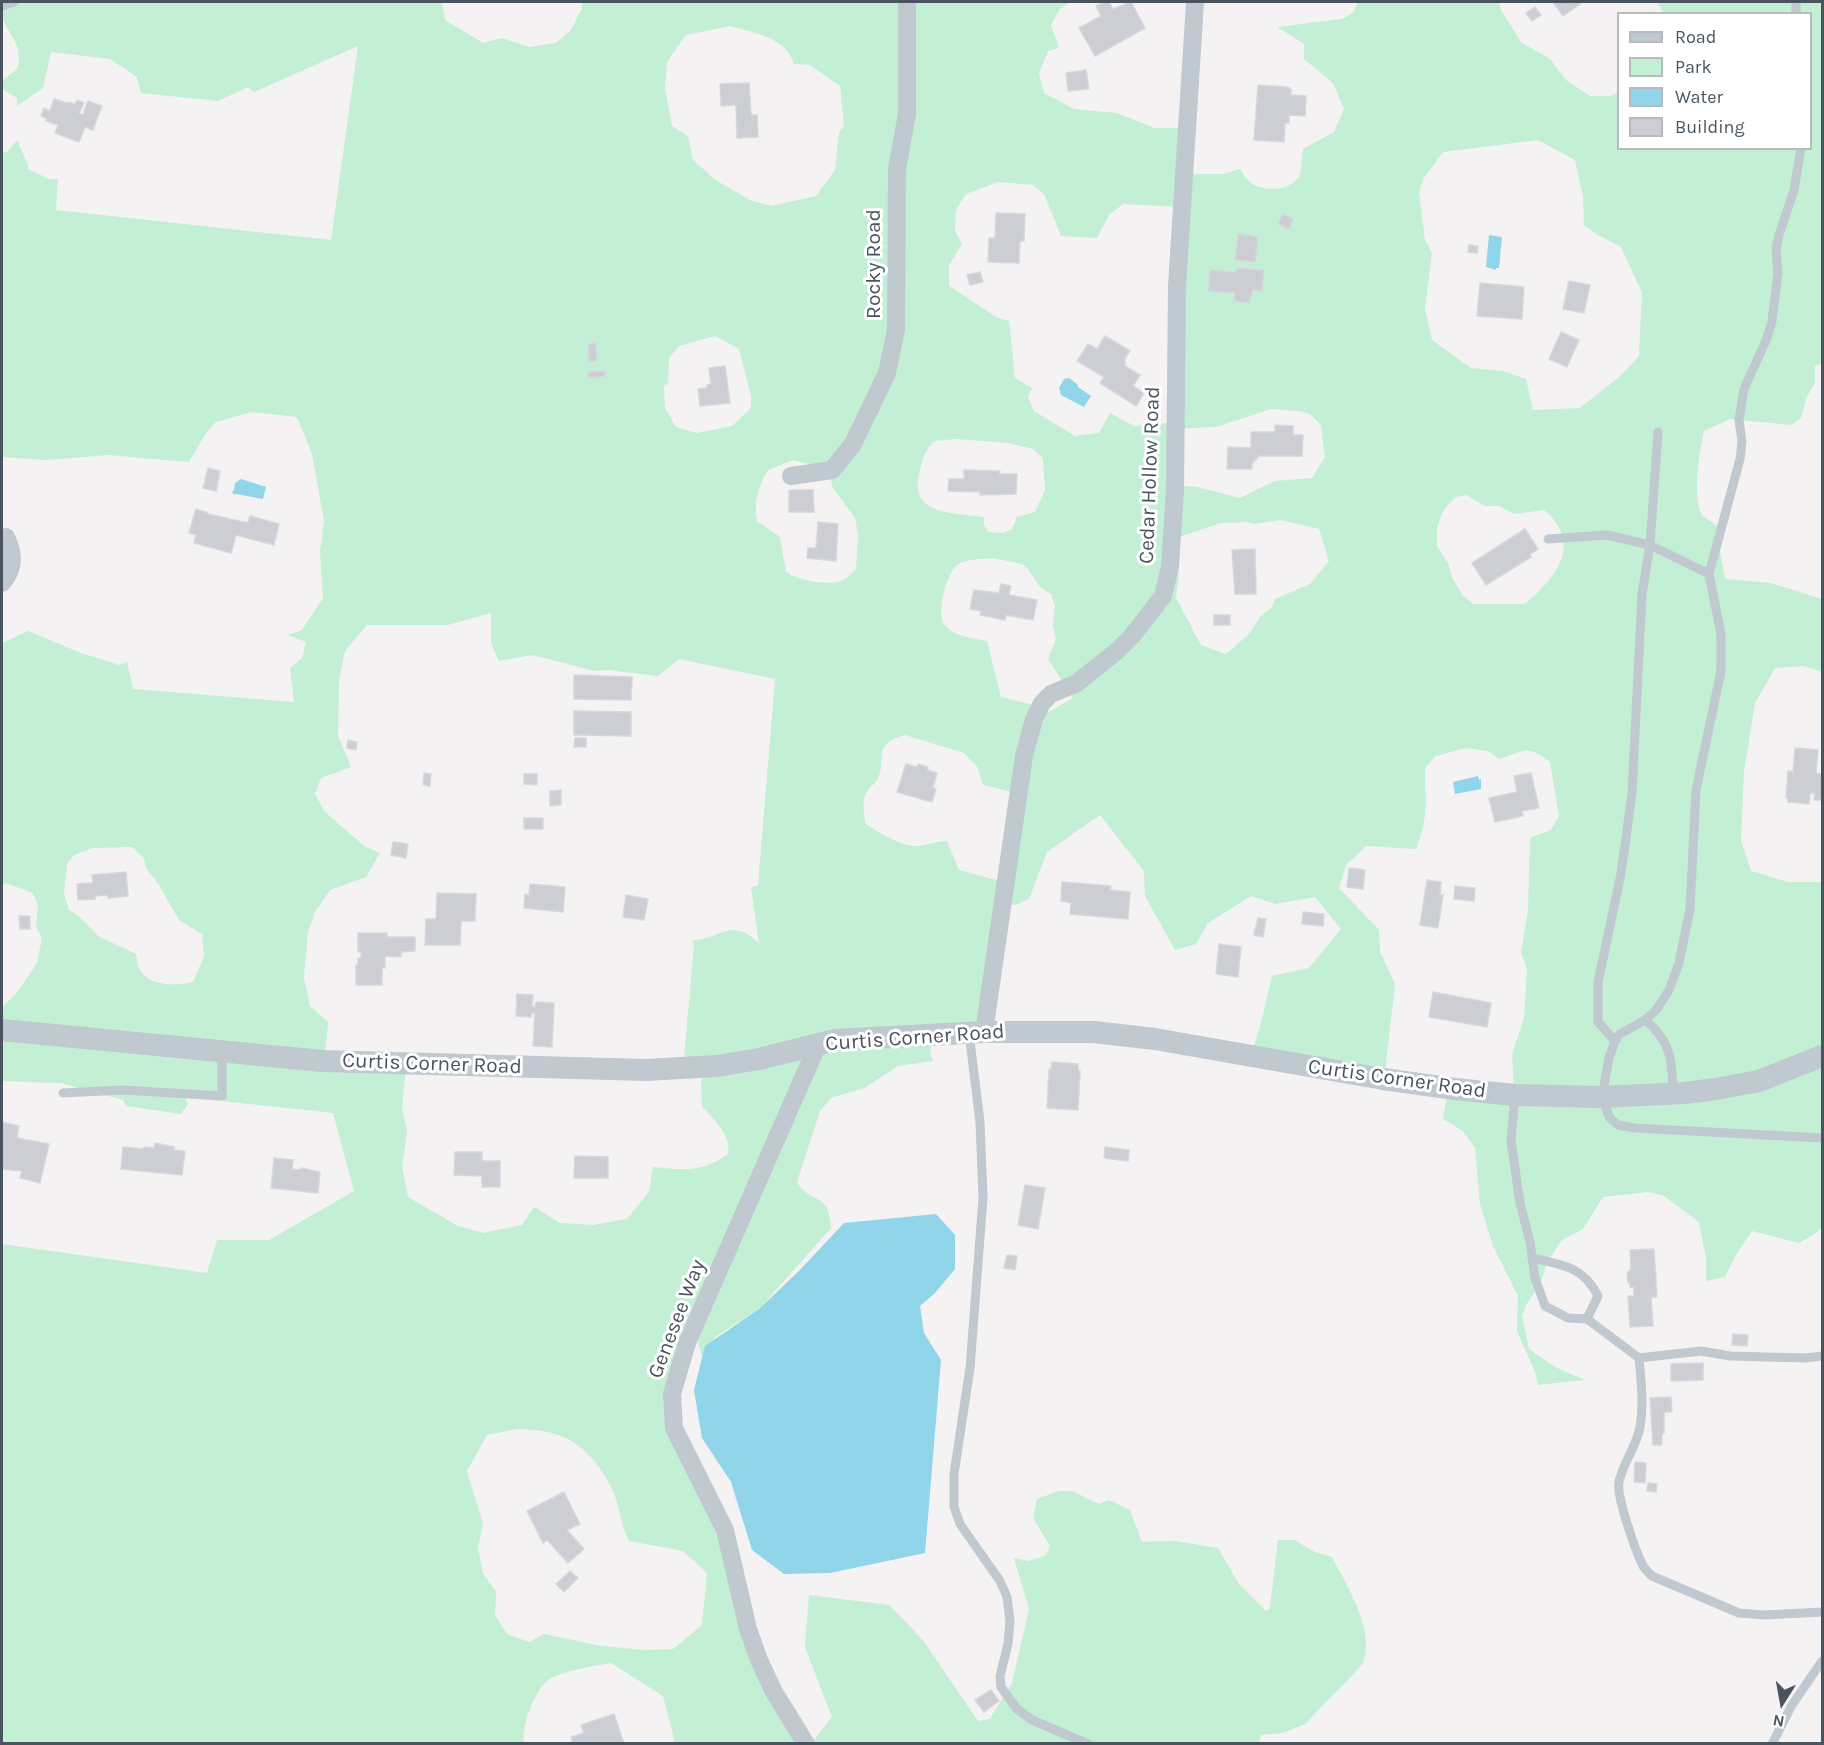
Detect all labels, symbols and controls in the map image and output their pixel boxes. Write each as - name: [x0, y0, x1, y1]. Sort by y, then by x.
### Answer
- legend: [1617, 12, 1812, 150]
- text: Road: [1675, 26, 1716, 48]
- text: Park: [1675, 56, 1712, 78]
- text: Water: [1675, 86, 1723, 108]
- text: Building: [1675, 116, 1745, 138]
- street label: Rocky Road: [861, 209, 887, 319]
- street label: Cedar Hollow Road: [1134, 386, 1166, 564]
- street label: Curtis Corner Road: [825, 1019, 1005, 1057]
- street label: Curtis Corner Road: [342, 1048, 522, 1080]
- street label: Curtis Corner Road: [1306, 1054, 1488, 1104]
- street label: Genesee Way: [643, 1256, 711, 1382]
- north arrow: [1752, 1673, 1812, 1733]
- text: N: [1771, 1711, 1786, 1732]

